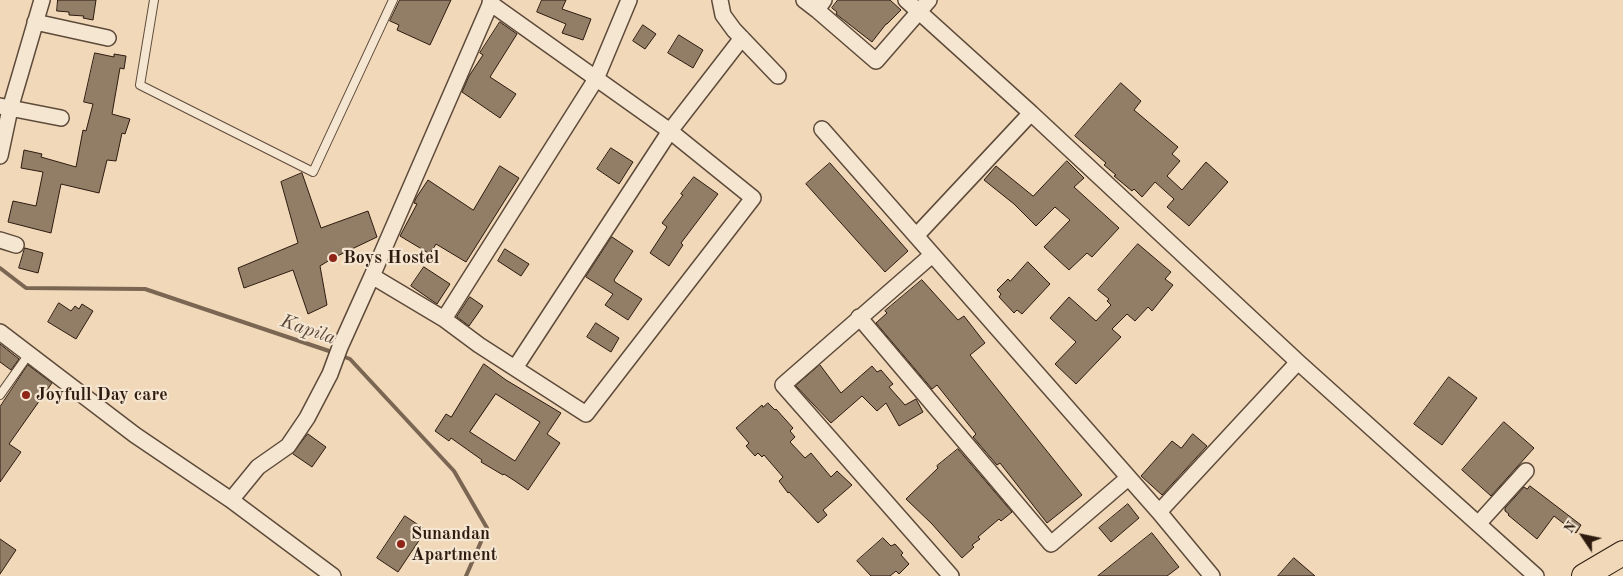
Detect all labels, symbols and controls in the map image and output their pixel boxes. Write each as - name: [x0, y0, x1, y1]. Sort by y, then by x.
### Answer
- place label: Boys Hostel: [343, 247, 439, 269]
- marker: Boys Hostel: [327, 252, 339, 264]
- water label: Kapila: [277, 310, 339, 350]
- place label: Joyfull Day care: [36, 384, 168, 406]
- marker: Joyfull Day care: [20, 389, 32, 401]
- north arrow: [1558, 511, 1608, 561]
- text: N: [1562, 519, 1579, 536]
- place label: Sunandan Apartment: [411, 523, 497, 566]
- marker: Sunandan Apartment: [395, 538, 407, 550]

